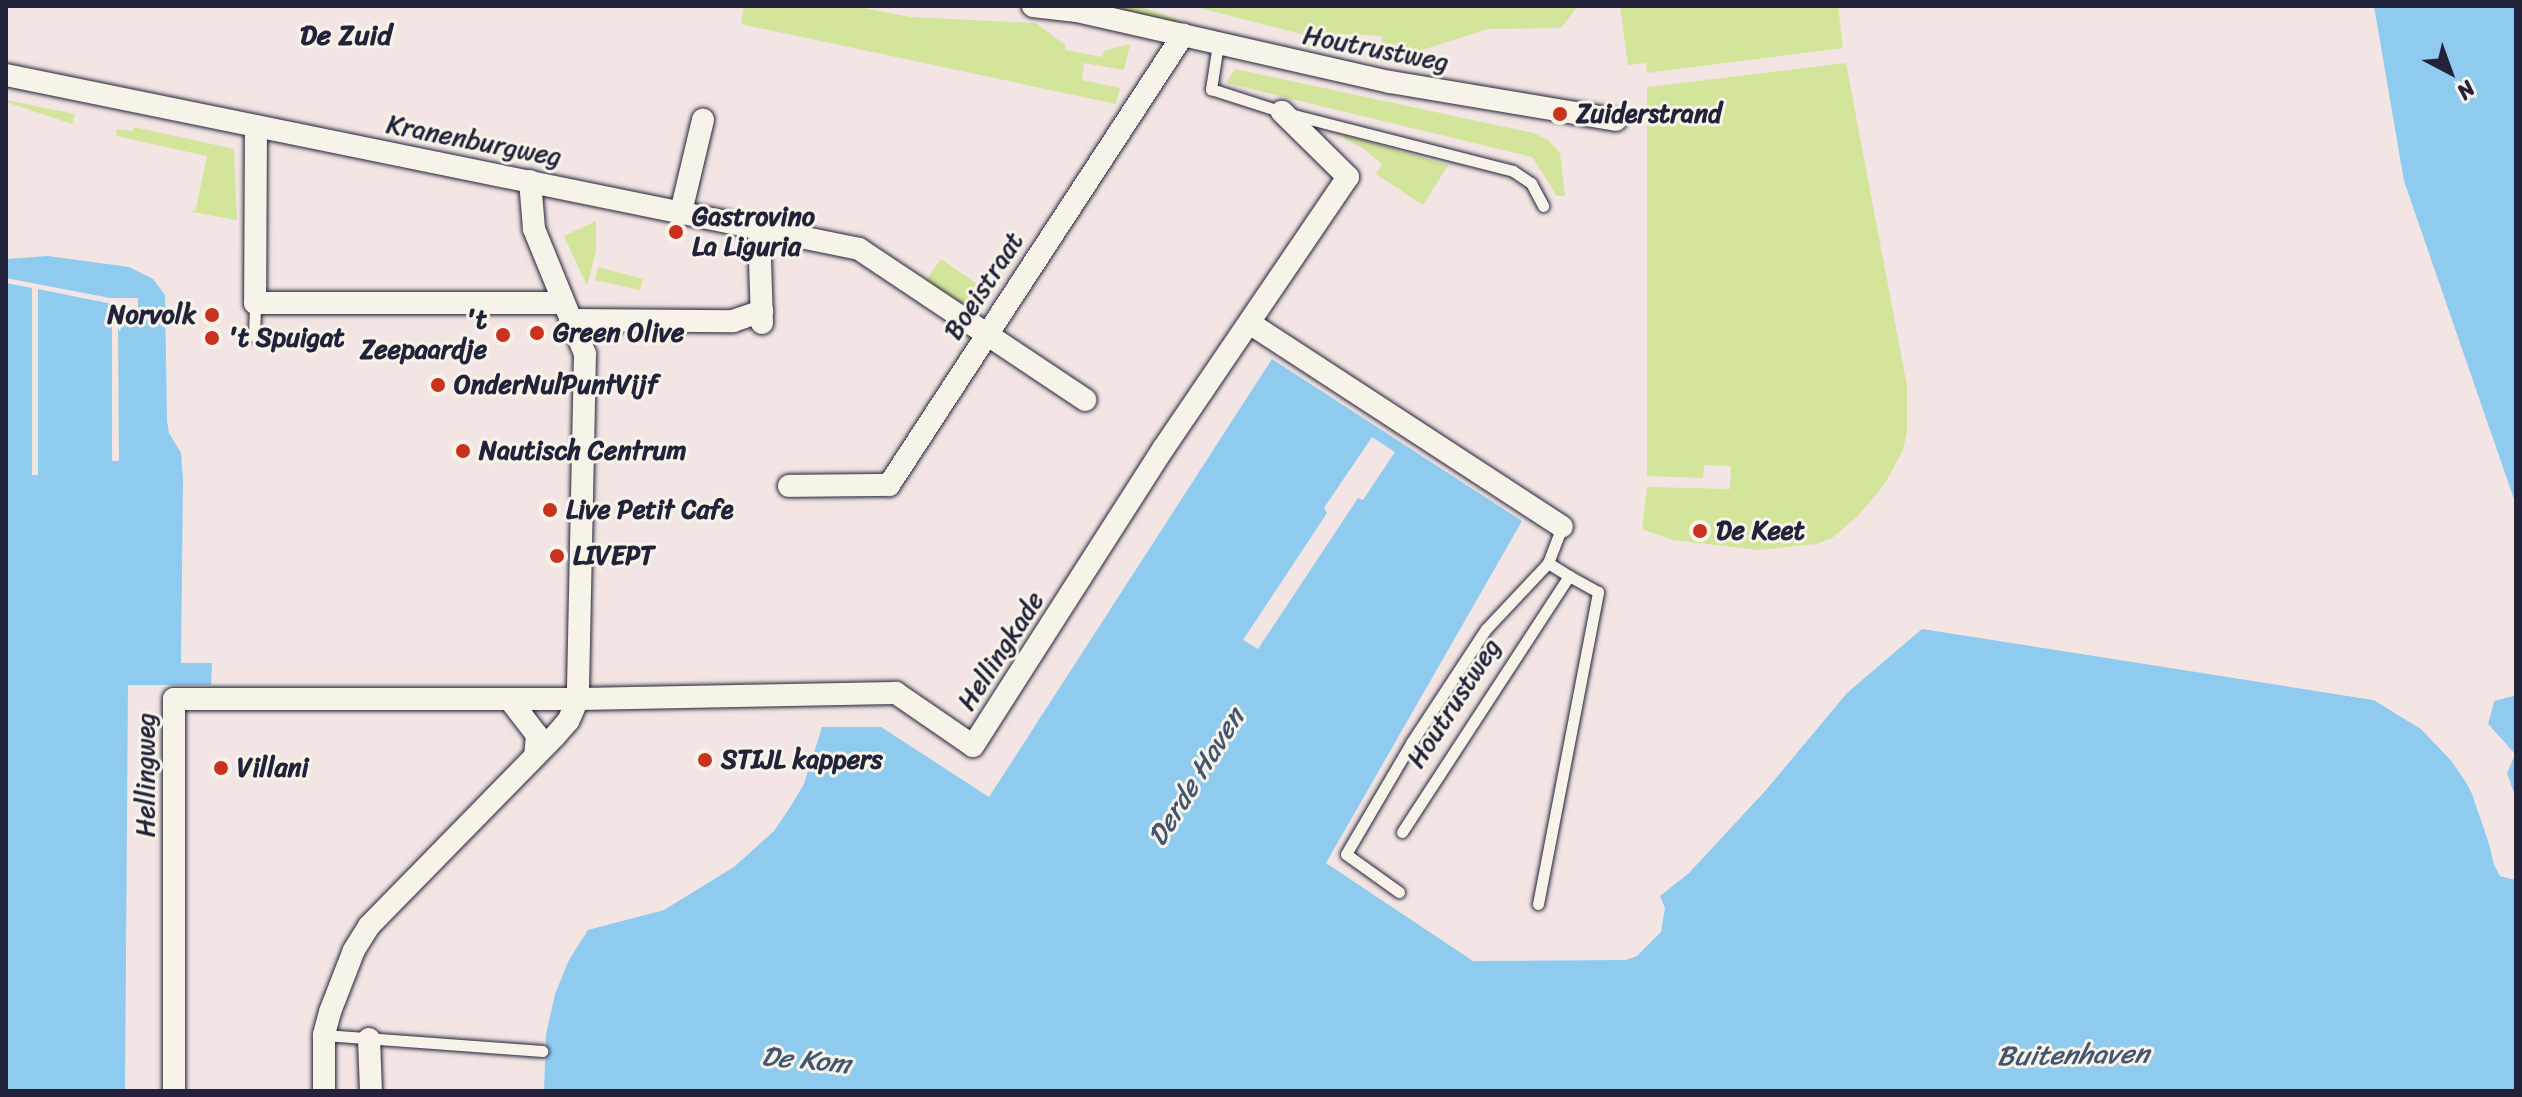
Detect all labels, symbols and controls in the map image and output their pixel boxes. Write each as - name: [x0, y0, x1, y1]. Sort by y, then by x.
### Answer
- district label: De Zuid: [300, 18, 392, 52]
- street label: Houtrustweg: [1300, 20, 1452, 78]
- north arrow: [2410, 32, 2490, 112]
- text: N: [2448, 71, 2485, 110]
- place label: Zuiderstrand: [1576, 98, 1722, 130]
- marker: Zuiderstrand: [1551, 105, 1569, 123]
- street label: Kranenburgweg: [384, 109, 564, 173]
- place label: Gastrovino La Liguria: [692, 201, 815, 262]
- marker: Gastrovino La Liguria: [667, 223, 685, 241]
- street label: Boeistraat: [938, 227, 1030, 345]
- place label: Norvolk: [108, 299, 196, 331]
- place label: 't Zeepaardje: [360, 304, 487, 366]
- marker: Norvolk: [203, 306, 221, 324]
- place label: Green Olive: [553, 317, 684, 349]
- place label: 't Spuigat: [228, 322, 344, 354]
- marker: Green Olive: [528, 324, 546, 342]
- marker: 't Zeepaardje: [494, 326, 512, 344]
- marker: 't Spuigat: [203, 329, 221, 347]
- place label: OnderNulPuntVijf: [454, 369, 658, 401]
- marker: OnderNulPuntVijf: [429, 376, 447, 394]
- place label: Nautisch Centrum: [479, 435, 687, 467]
- marker: Nautisch Centrum: [454, 442, 472, 460]
- place label: Live Petit Cafe: [566, 494, 737, 526]
- marker: Live Petit Cafe: [541, 501, 559, 519]
- place label: De Keet: [1716, 515, 1806, 547]
- marker: De Keet: [1691, 522, 1709, 540]
- place label: LIVEPT: [573, 540, 655, 572]
- marker: LIVEPT: [548, 547, 566, 565]
- street label: Hellingkade: [951, 586, 1051, 716]
- street label: Houtrustweg: [1401, 632, 1507, 774]
- water label: Derde Haven: [1141, 702, 1251, 852]
- street label: Hellingweg: [130, 713, 162, 837]
- place label: STIJL kappers: [721, 744, 883, 776]
- marker: STIJL kappers: [696, 751, 714, 769]
- place label: Villani: [237, 752, 309, 784]
- marker: Villani: [212, 759, 230, 777]
- water label: Buitenhaven: [1996, 1037, 2150, 1073]
- water label: De Kom: [759, 1039, 853, 1081]

